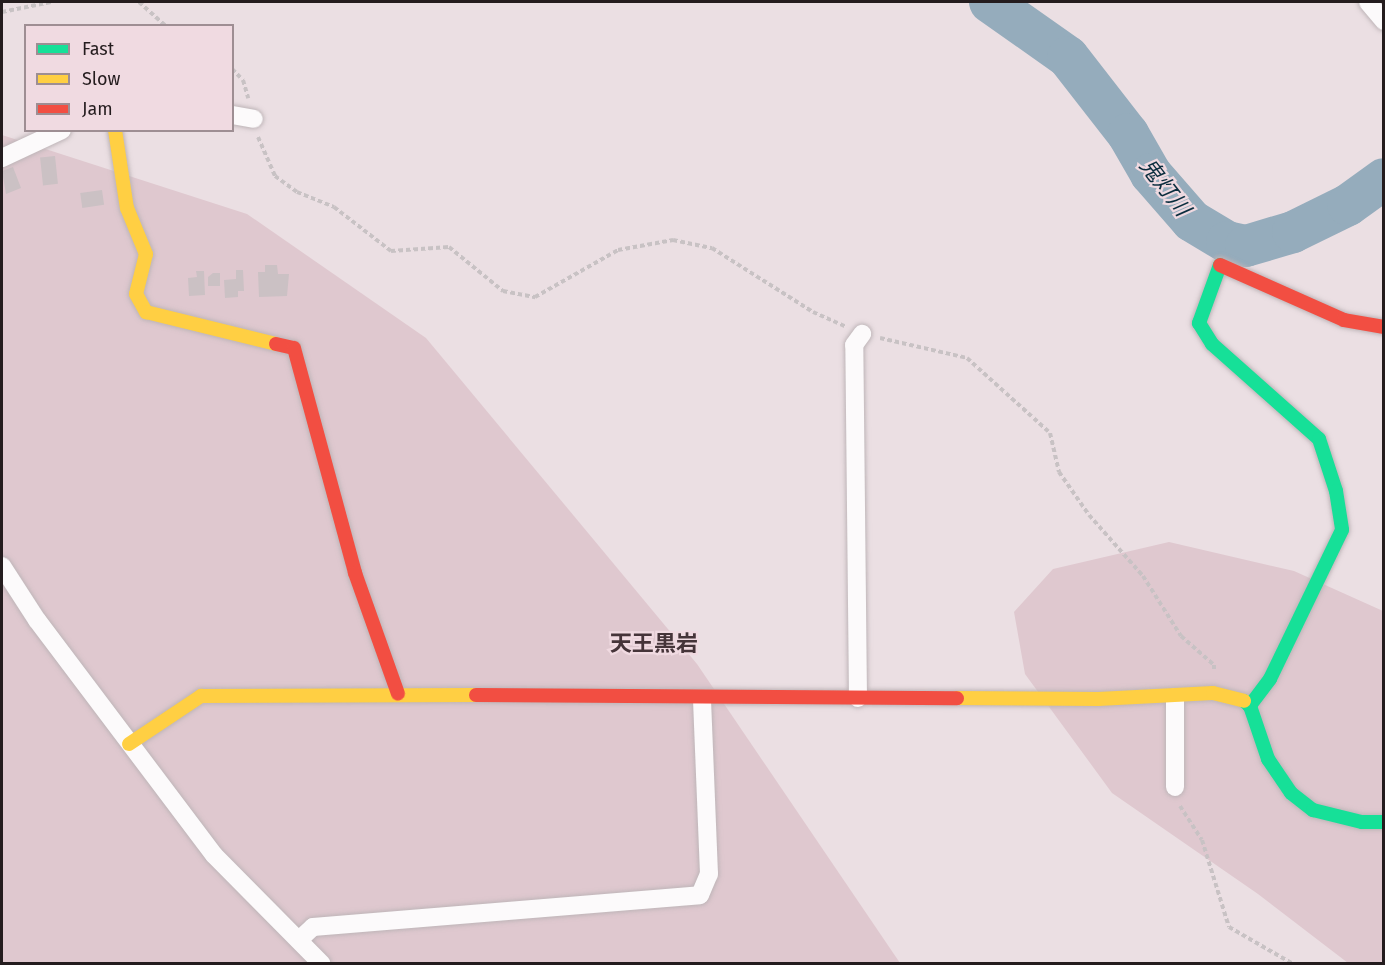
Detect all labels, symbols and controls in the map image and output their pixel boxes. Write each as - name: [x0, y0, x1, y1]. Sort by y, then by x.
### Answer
- legend: [24, 24, 234, 132]
- text: Fast: [82, 38, 114, 60]
- text: Slow: [82, 68, 120, 90]
- text: Jam: [82, 98, 113, 120]
- water label: 鬼灯川: [1134, 153, 1196, 221]
- district label: 天王黒岩: [610, 631, 698, 657]

